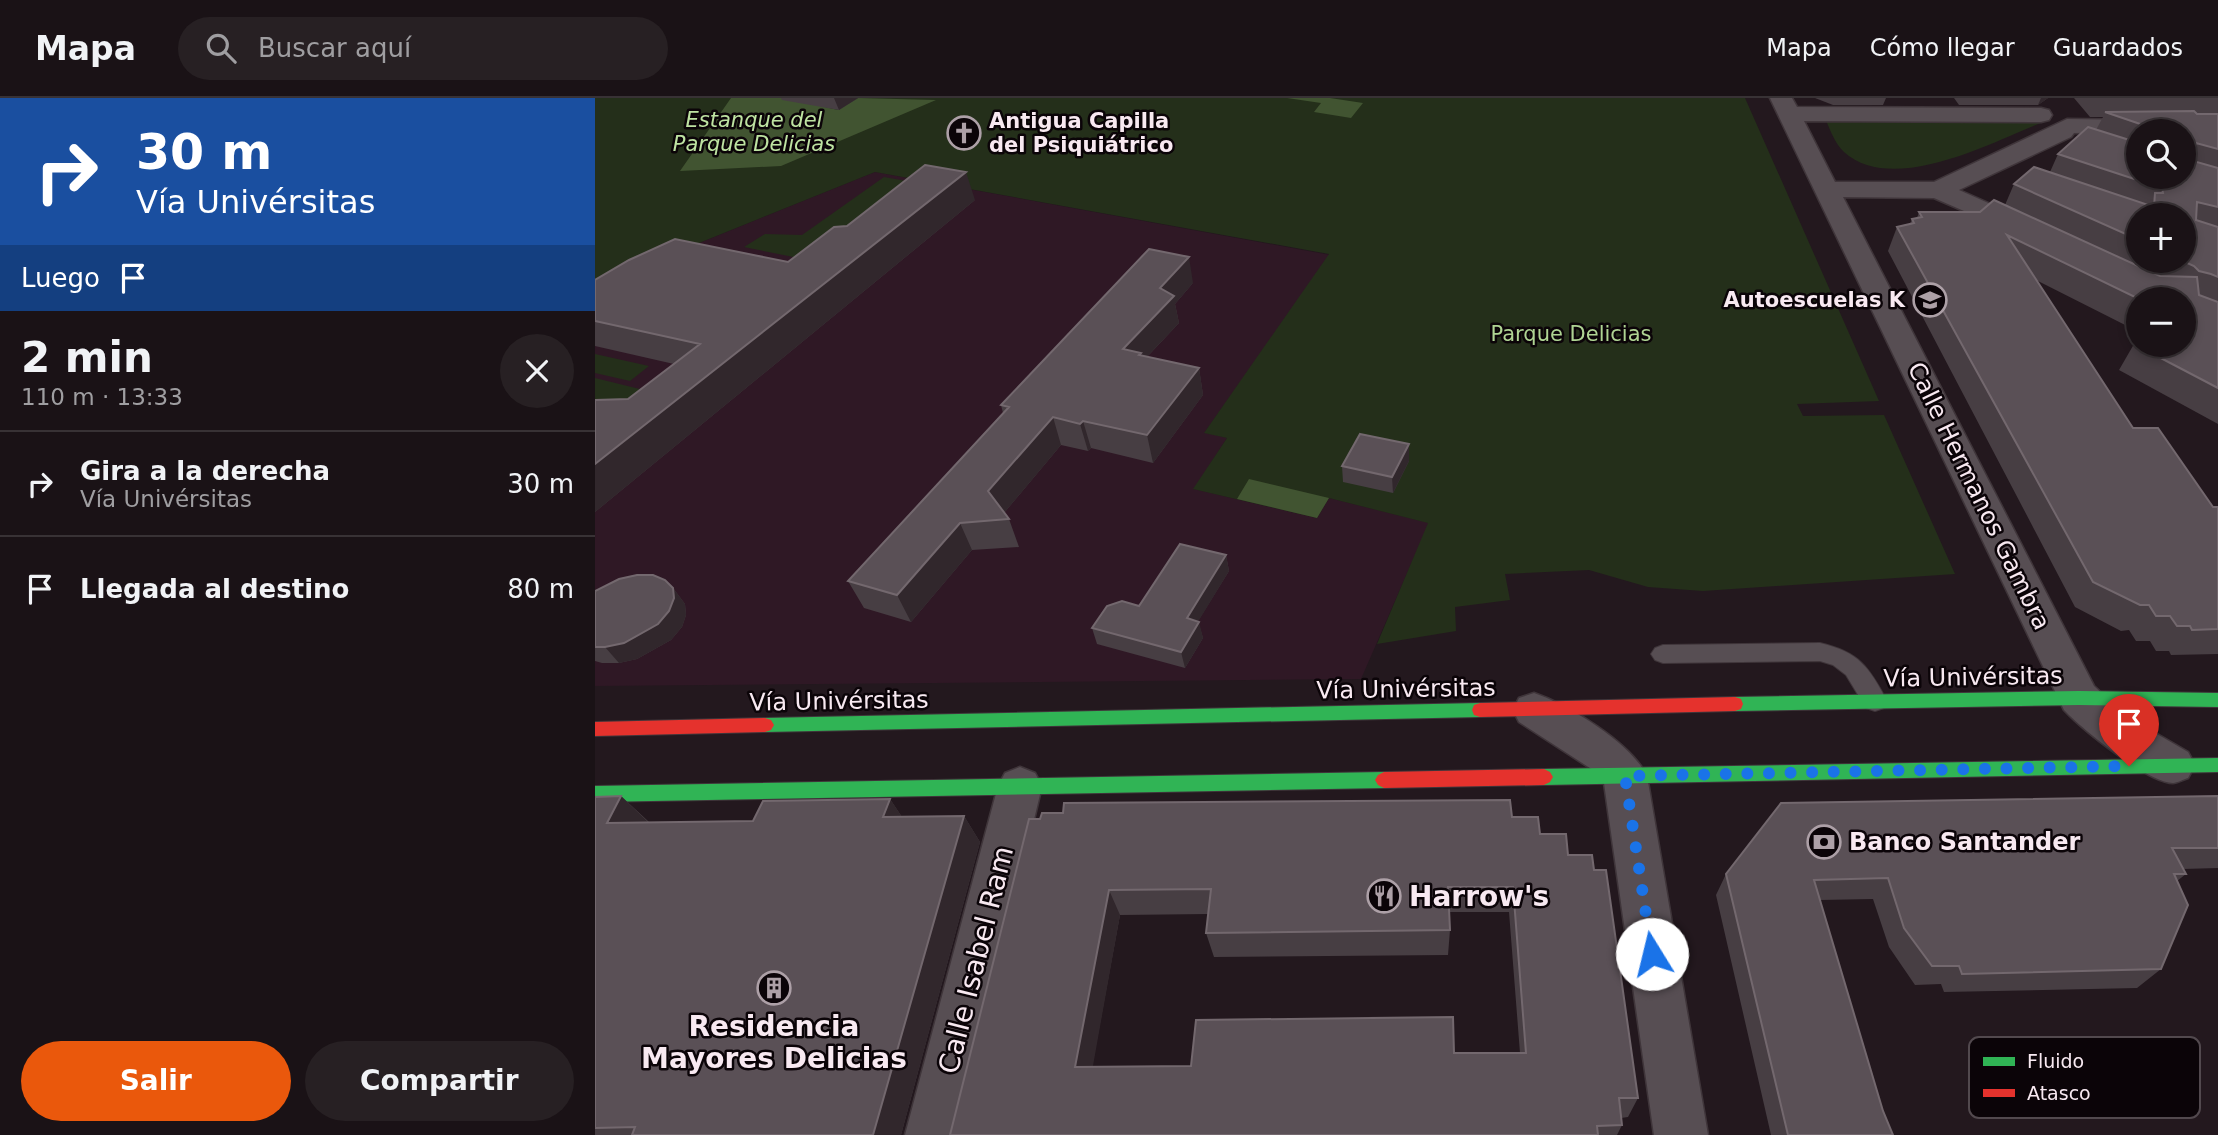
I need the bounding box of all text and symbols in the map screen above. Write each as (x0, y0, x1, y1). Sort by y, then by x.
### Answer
search box (178, 17, 668, 80)
text: Mapa (35, 29, 136, 68)
icon: search (202, 29, 240, 67)
text: Buscar aquí (258, 33, 411, 63)
text: Mapa (1766, 34, 1832, 62)
text: Cómo llegar (1870, 34, 2015, 62)
text: Guardados (2053, 34, 2183, 62)
water label: Estanque del Parque Delicias (673, 108, 835, 156)
place label: Antigua Capilla del Psiquiátrico (989, 109, 1173, 157)
church icon: Antigua Capilla del Psiquiátrico (945, 114, 983, 152)
map controls (2126, 119, 2196, 357)
button: search (2126, 119, 2196, 189)
text: 30 m (136, 124, 272, 181)
icon: right (21, 126, 112, 217)
text: Vía Univérsitas (136, 183, 375, 221)
button: + (2126, 203, 2196, 273)
icon: arrive (114, 259, 152, 297)
text: Luego (21, 263, 100, 293)
school or university icon: Autoescuelas K (1911, 281, 1949, 319)
button: − (2126, 287, 2196, 357)
place label: Autoescuelas K (1723, 288, 1906, 312)
park label: Parque Delicias (1490, 322, 1652, 346)
text: 2 min (21, 333, 153, 382)
button: close (500, 334, 574, 408)
street label: Calle Hermanos Gambra (1902, 358, 2056, 634)
text: 110 m · 13:33 (21, 384, 183, 410)
text: Gira a la derecha (80, 456, 330, 486)
icon: right (21, 465, 59, 503)
text: 30 m (507, 469, 574, 499)
text: Vía Univérsitas (80, 486, 252, 512)
icon: arrive (21, 570, 59, 608)
text: Llegada al destino (80, 574, 349, 604)
text: 80 m (507, 574, 574, 604)
street label: Vía Univérsitas (1883, 661, 2063, 693)
street label: Vía Univérsitas (1316, 673, 1496, 705)
street label: Vía Univérsitas (749, 685, 929, 717)
pin (2099, 694, 2159, 766)
icon: arrive (2110, 705, 2148, 743)
bank icon: Banco Santander (1805, 823, 1843, 861)
place label: Banco Santander (1849, 828, 2080, 856)
street label: Calle Isabel Ram (932, 843, 1020, 1077)
restaurant icon: Harrow's (1365, 877, 1403, 915)
place label: Harrow's (1409, 880, 1549, 913)
position arrow (1615, 917, 1689, 991)
building icon: Residencia Mayores Delicias (755, 969, 793, 1007)
place label: Residencia Mayores Delicias (641, 1010, 907, 1075)
legend (1969, 1037, 2200, 1118)
button: Salir (21, 1041, 291, 1121)
button: Compartir (305, 1041, 574, 1121)
text: Fluido (2027, 1050, 2084, 1072)
text: Atasco (2027, 1082, 2091, 1104)

